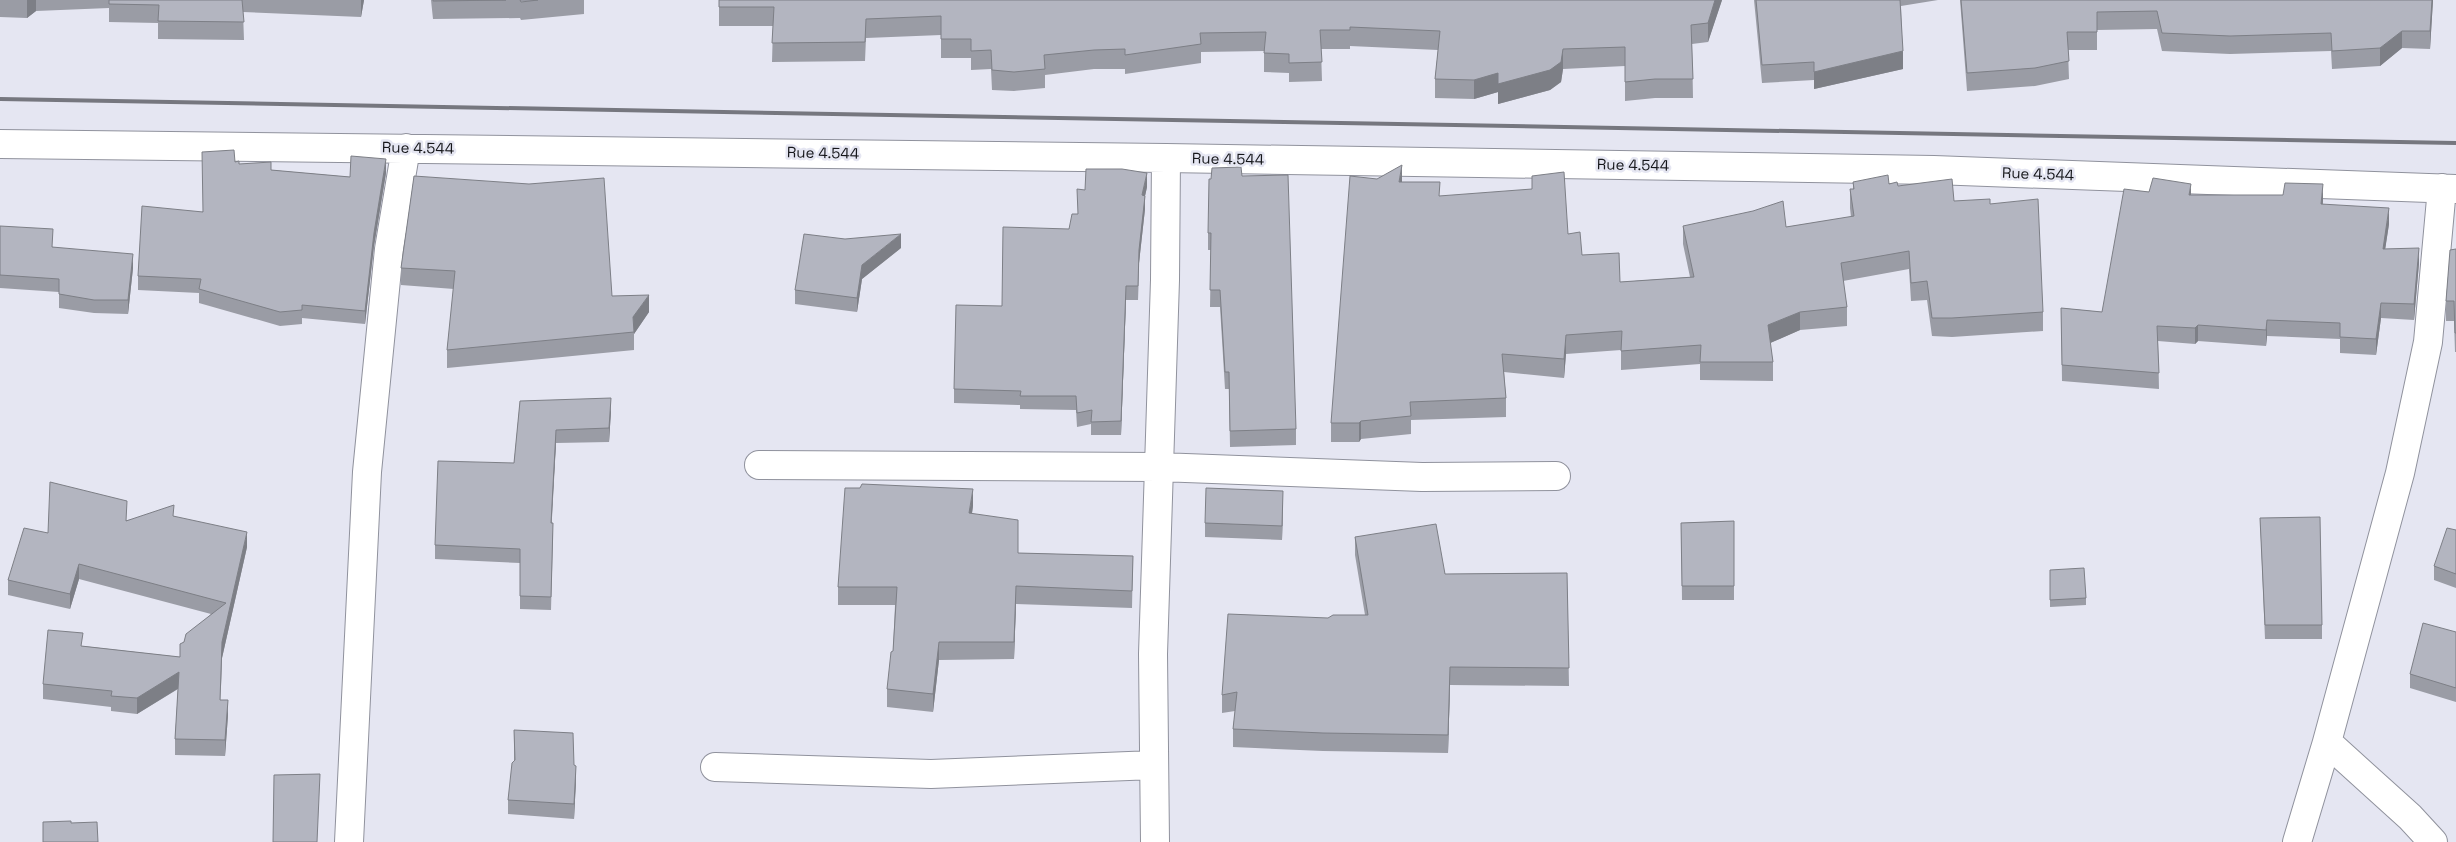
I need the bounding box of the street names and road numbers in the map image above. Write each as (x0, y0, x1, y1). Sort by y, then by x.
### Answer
street label: Rue 4.544 (382, 137, 454, 158)
street label: Rue 4.544 (787, 142, 859, 163)
street label: Rue 4.544 (1192, 148, 1264, 169)
street label: Rue 4.544 (1597, 154, 1669, 175)
street label: Rue 4.544 (2002, 163, 2074, 184)

